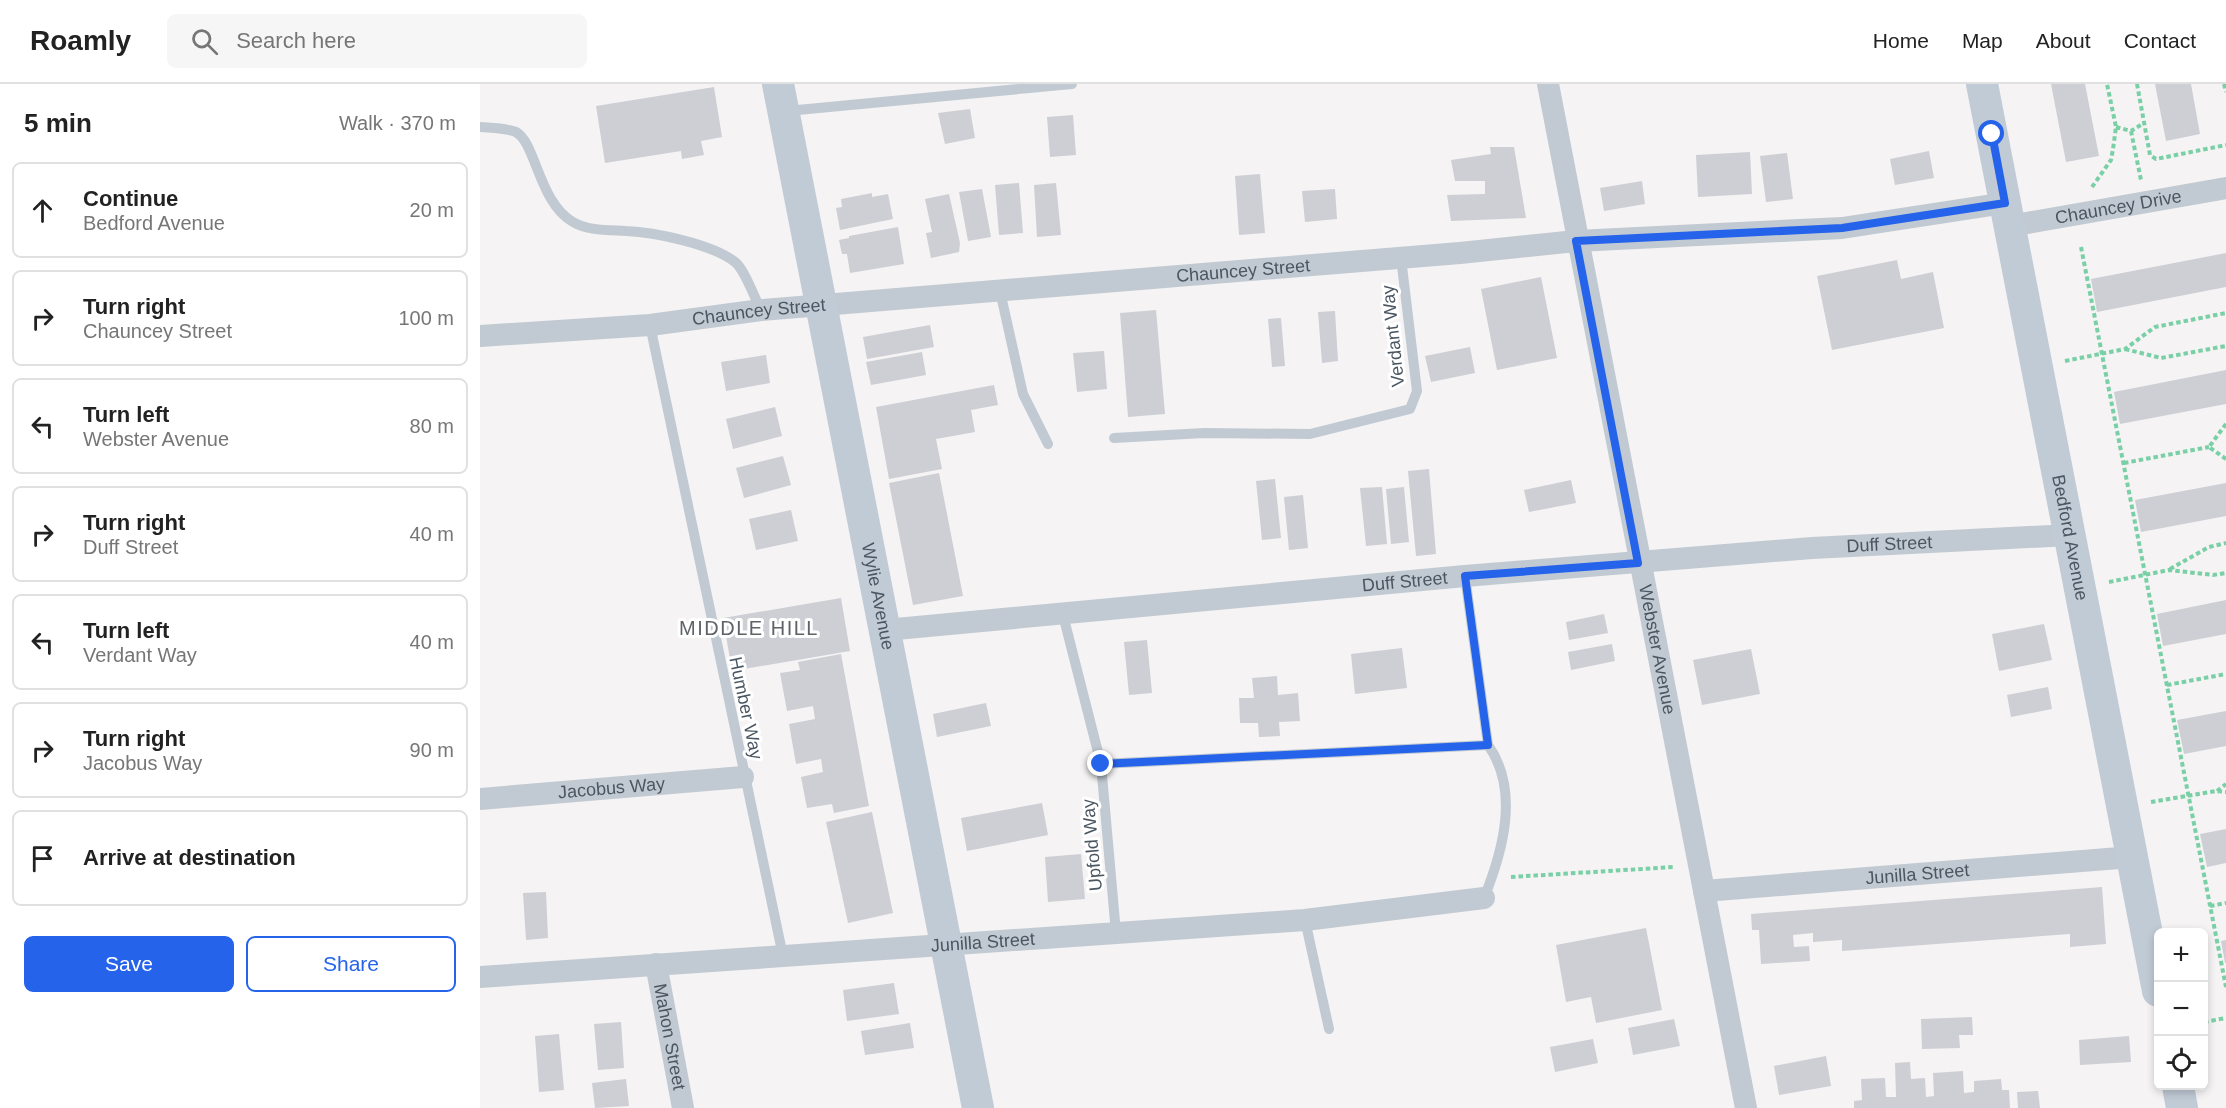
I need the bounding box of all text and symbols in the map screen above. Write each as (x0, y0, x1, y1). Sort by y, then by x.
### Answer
search box (167, 14, 587, 68)
text: Roamly (30, 25, 131, 56)
icon: search (188, 25, 221, 58)
text: Search here (236, 28, 356, 53)
text: Home (1873, 29, 1929, 52)
text: Map (1962, 29, 2003, 52)
text: About (2036, 29, 2091, 52)
text: Contact (2124, 29, 2196, 52)
text: 5 min (24, 108, 92, 138)
text: Walk · 370 m (339, 112, 456, 134)
route start (1978, 120, 2004, 146)
text: Continue (83, 186, 178, 211)
street label: Chauncey Drive (2054, 186, 2183, 228)
icon: ahead (26, 194, 59, 227)
text: 20 m (410, 199, 454, 221)
text: Bedford Avenue (83, 212, 225, 234)
street label: Chauncey Street (1175, 255, 1311, 286)
street label: Verdant Way (1378, 284, 1408, 388)
text: Turn right (83, 294, 185, 319)
street label: Chauncey Street (691, 295, 826, 329)
icon: right (26, 302, 59, 335)
text: 100 m (398, 307, 454, 329)
text: Chauncey Street (83, 320, 232, 342)
text: Turn left (83, 402, 169, 427)
icon: left (26, 410, 59, 443)
text: 80 m (410, 415, 454, 437)
text: Webster Avenue (83, 428, 229, 450)
street label: Bedford Avenue (2048, 473, 2092, 602)
text: Turn right (83, 510, 185, 535)
icon: right (26, 518, 59, 551)
text: 40 m (410, 523, 454, 545)
street label: Duff Street (1846, 532, 1933, 556)
text: Duff Street (83, 536, 178, 558)
street label: Wylie Avenue (858, 541, 898, 652)
street label: Duff Street (1361, 568, 1448, 596)
street label: Webster Avenue (1635, 583, 1680, 716)
district label: MIDDLE HILL (679, 617, 819, 639)
text: Turn left (83, 618, 169, 643)
icon: left (26, 626, 59, 659)
text: 40 m (410, 631, 454, 653)
text: Verdant Way (83, 644, 197, 666)
street label: Humber Way (725, 655, 767, 761)
text: Turn right (83, 726, 185, 751)
icon: right (26, 734, 59, 767)
text: 90 m (410, 739, 454, 761)
route end (1087, 750, 1113, 776)
text: Jacobus Way (83, 752, 202, 774)
street label: Jacobus Way (557, 774, 666, 802)
street label: Upfold Way (1078, 798, 1106, 892)
icon: arrive (26, 842, 59, 875)
text: Arrive at destination (83, 845, 296, 870)
street label: Junilla Street (1865, 860, 1970, 888)
map controls (2154, 928, 2208, 1090)
button: + (2154, 928, 2208, 982)
street label: Junilla Street (930, 929, 1035, 956)
button: Save (24, 936, 234, 992)
button: Share (246, 936, 456, 992)
street label: Mahon Street (650, 982, 689, 1092)
button: − (2154, 982, 2208, 1036)
button: locate (2154, 1036, 2208, 1090)

